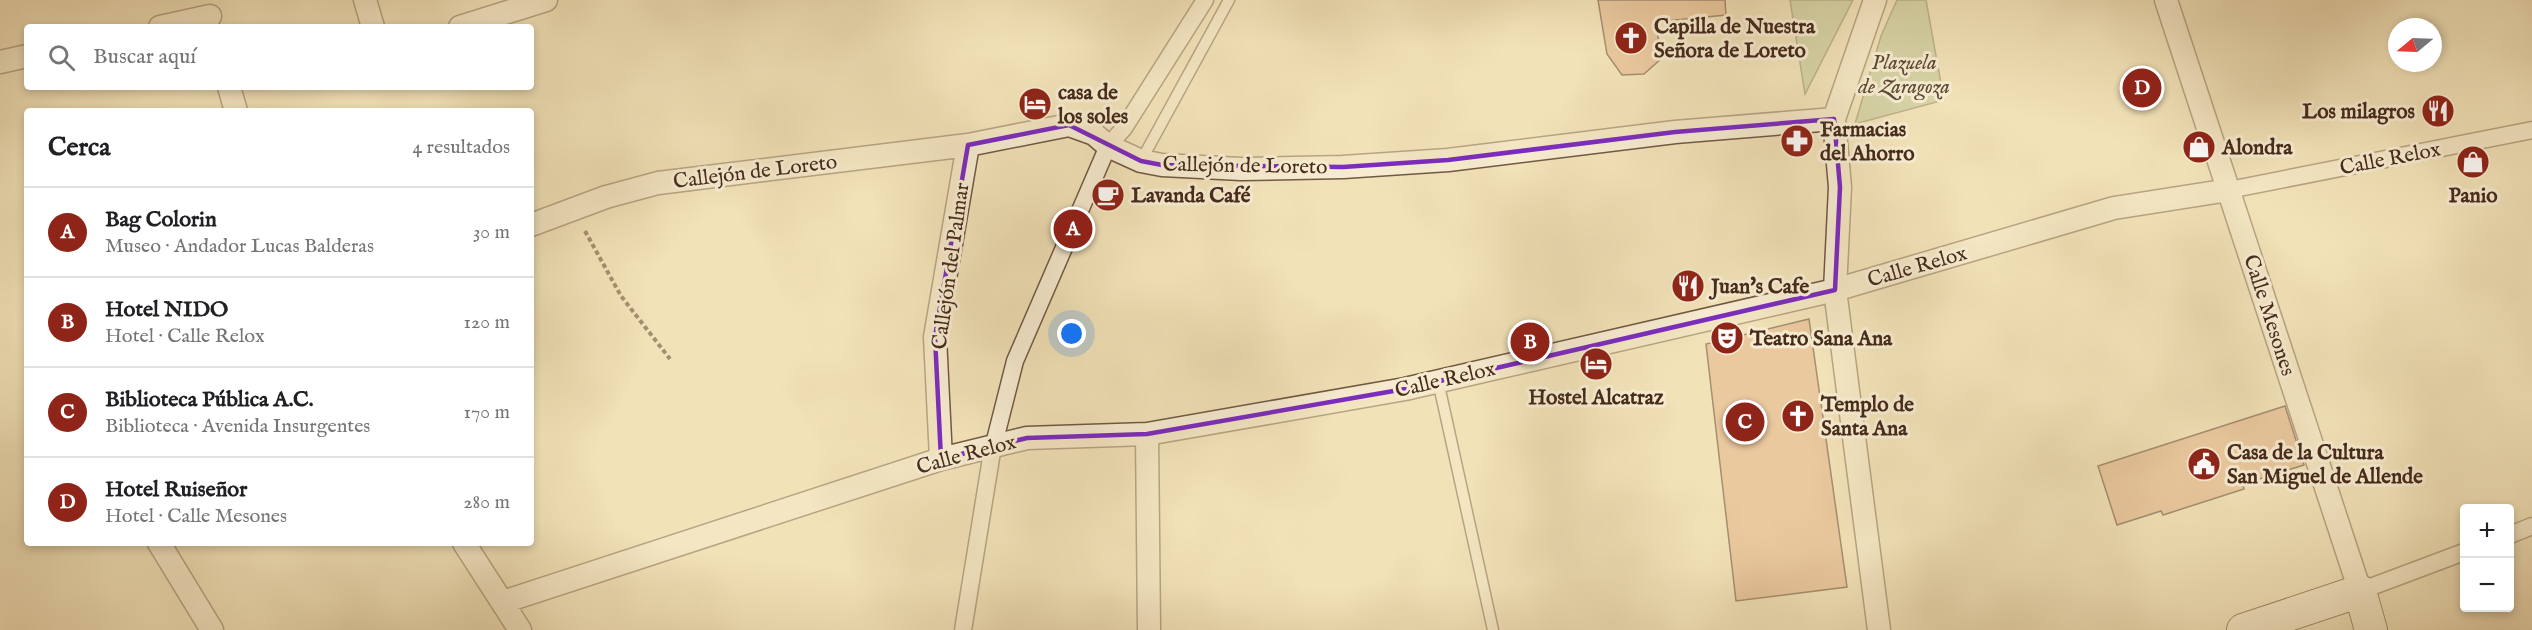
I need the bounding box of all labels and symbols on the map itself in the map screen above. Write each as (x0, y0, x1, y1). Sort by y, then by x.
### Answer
place label: Capilla de Nuestra Señora de Loreto (1654, 14, 1816, 65)
north arrow (2388, 18, 2442, 72)
church icon: Capilla de Nuestra Señora de Loreto (1613, 20, 1649, 56)
park label: Plazuela de Zaragoza (1857, 50, 1950, 101)
pin: D (2122, 66, 2162, 110)
place label: casa de los soles (1057, 80, 1128, 131)
hotel icon: casa de los soles (1017, 86, 1053, 122)
restaurant icon: Los milagros (2420, 93, 2456, 129)
place label: Los milagros (2302, 99, 2415, 126)
place label: Farmacias del Ahorro (1820, 117, 1915, 168)
pharmacy icon: Farmacias del Ahorro (1779, 123, 1815, 159)
shop icon: Alondra (2181, 129, 2217, 165)
place label: Alondra (2221, 135, 2293, 162)
street label: Calle Relox (2338, 136, 2443, 182)
shop icon: Panio (2455, 144, 2491, 180)
street label: Callejón de Loreto (672, 149, 839, 196)
street label: Callejón de Loreto (1162, 152, 1328, 181)
cafe icon: Lavanda Café (1090, 177, 1126, 213)
street label: Callejón del Palmar (926, 181, 977, 351)
place label: Lavanda Café (1131, 183, 1251, 210)
place label: Panio (2448, 183, 2498, 210)
pin: A (1054, 206, 1092, 252)
street label: Calle Relox (1865, 240, 1970, 295)
street label: Calle Mesones (2236, 251, 2301, 379)
restaurant icon: Juan's Cafe (1670, 268, 1706, 304)
place label: Juan's Cafe (1708, 274, 1809, 301)
your location (1057, 319, 1086, 348)
pin: B (1510, 320, 1550, 364)
theatre icon: Teatro Sana Ana (1709, 320, 1745, 356)
place label: Teatro Sana Ana (1749, 326, 1893, 353)
hotel icon: Hostel Alcatraz (1578, 346, 1614, 382)
street label: Calle Relox (1393, 356, 1498, 405)
place label: Hostel Alcatraz (1528, 385, 1664, 412)
place label: Templo de Santa Ana (1820, 392, 1914, 443)
church icon: Templo de Santa Ana (1780, 398, 1816, 434)
pin: C (1726, 400, 1764, 444)
street label: Calle Relox (914, 429, 1019, 482)
place label: Casa de la Cultura San Miguel de Allende (2227, 440, 2423, 491)
public building icon: Casa de la Cultura San Miguel de Allende (2186, 446, 2222, 482)

